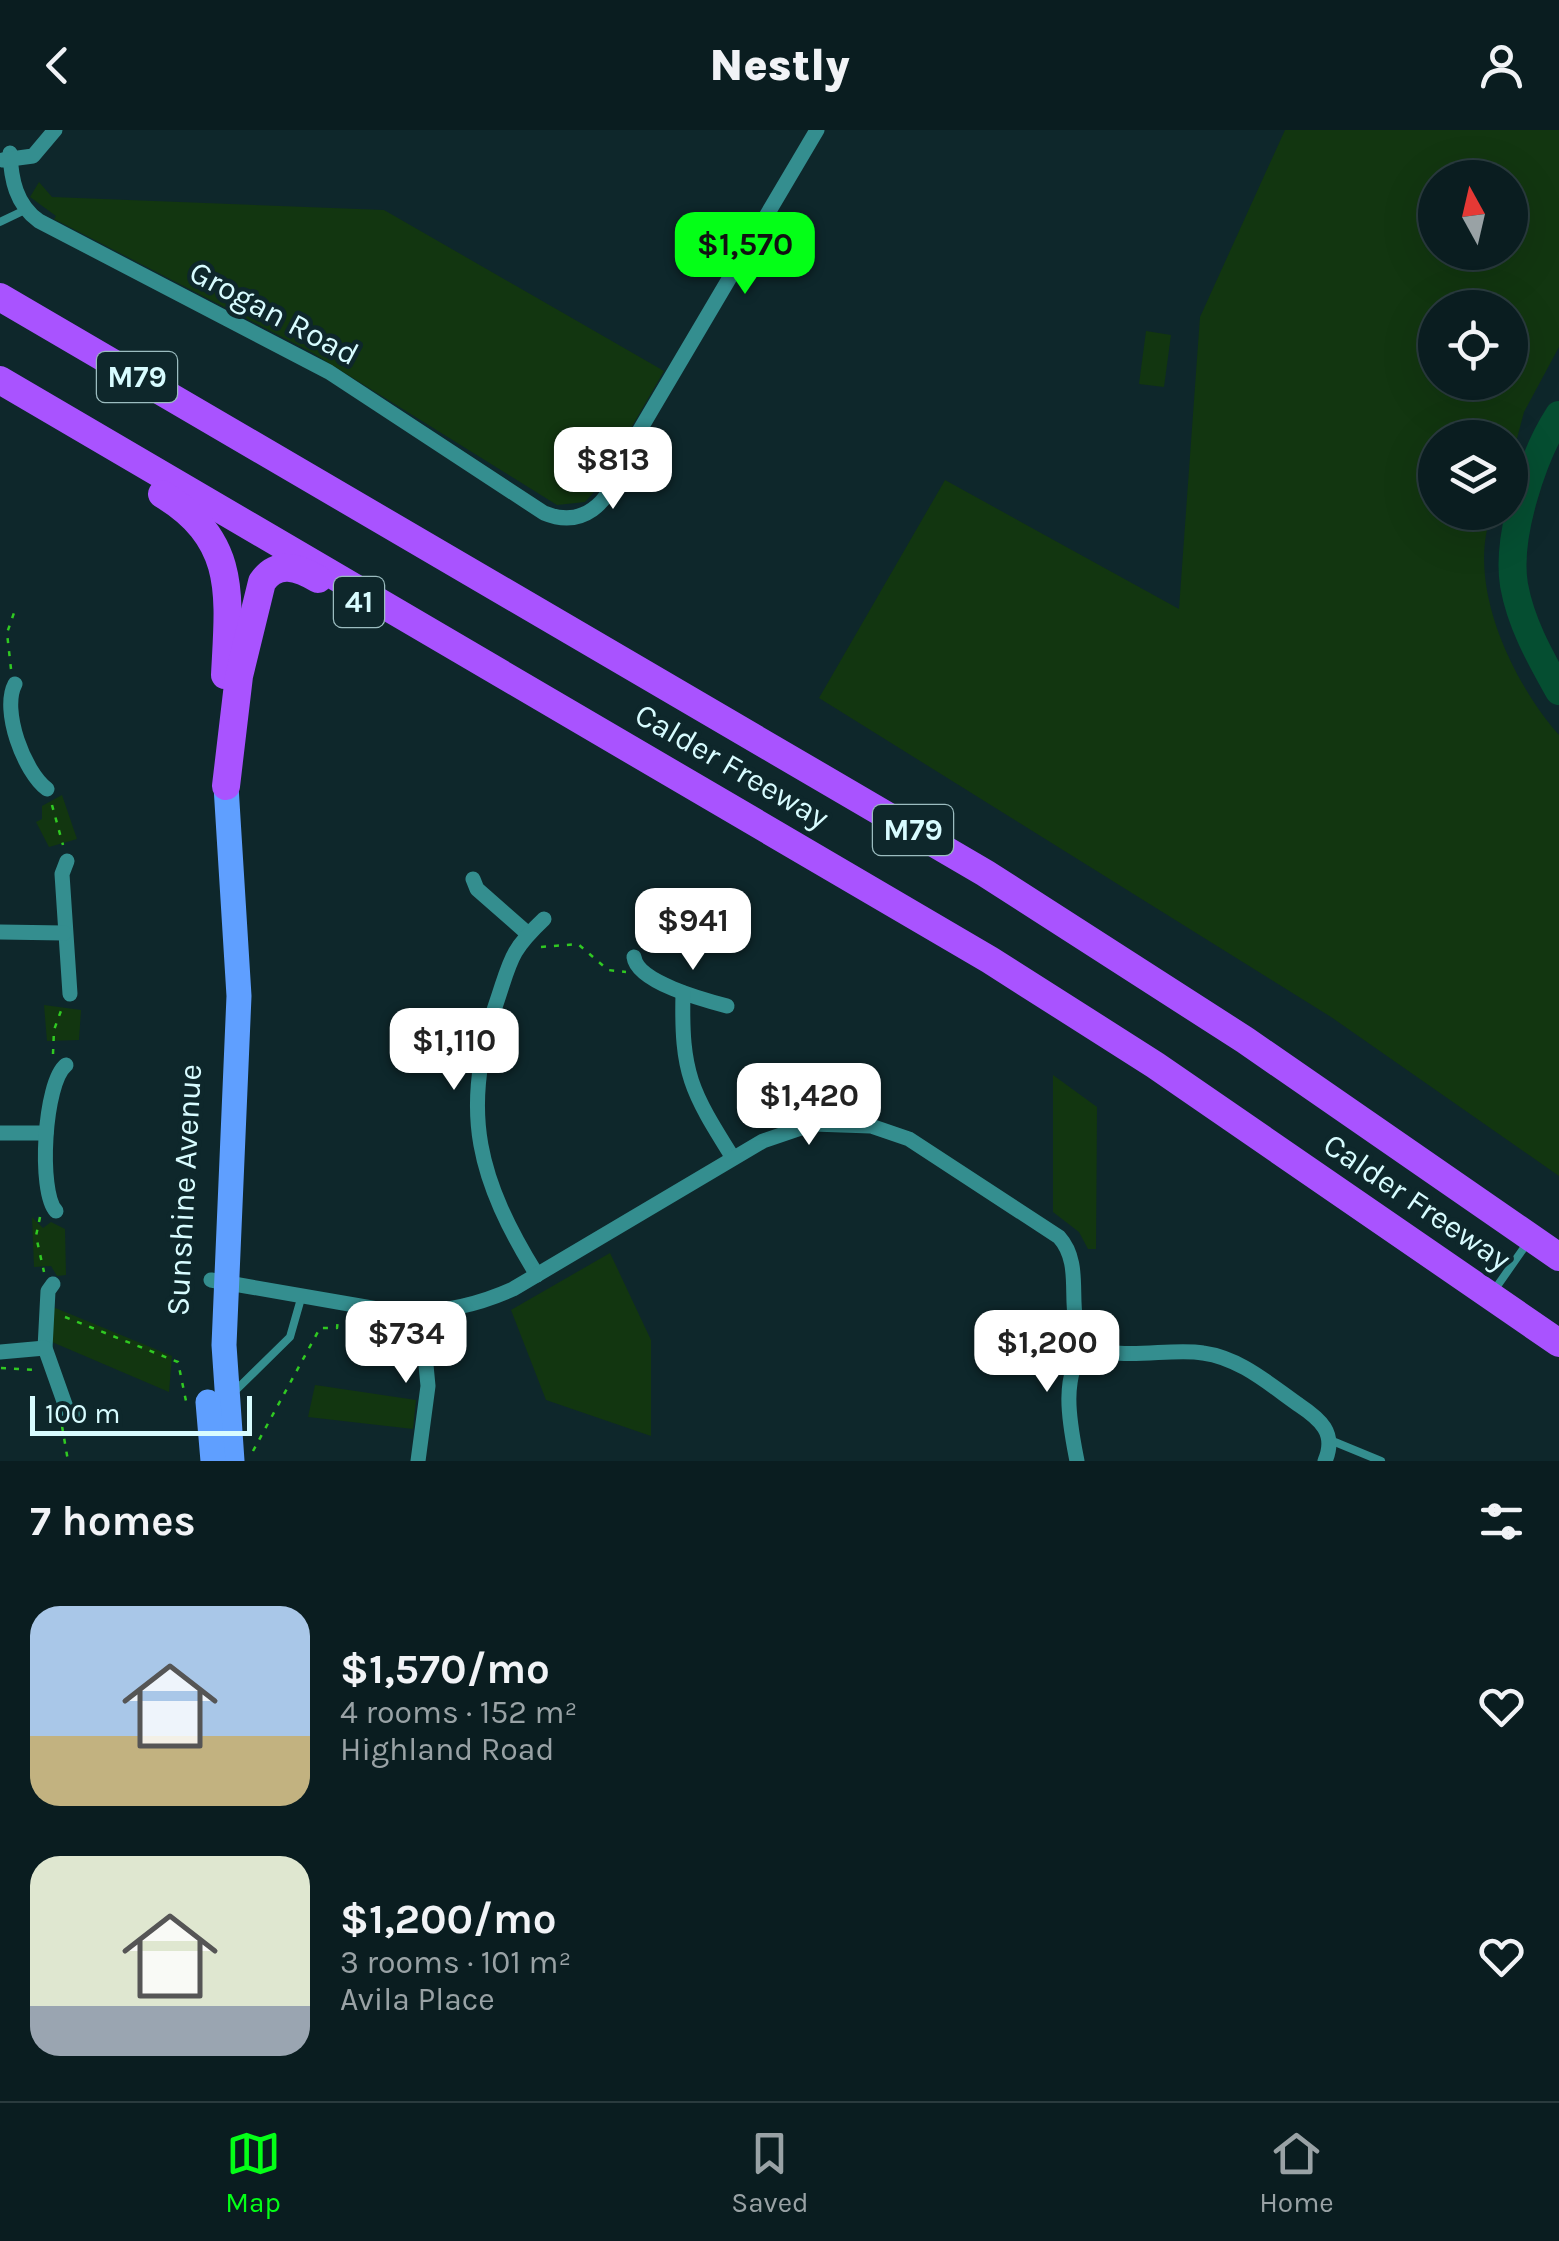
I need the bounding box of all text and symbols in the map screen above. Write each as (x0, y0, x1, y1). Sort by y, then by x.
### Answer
icon: back (30, 38, 85, 93)
icon: person (1474, 38, 1529, 93)
text: Nestly (709, 39, 850, 91)
north arrow (1418, 160, 1528, 270)
map controls (1418, 160, 1528, 530)
pin: $1,570 (664, 212, 826, 297)
text: $1,570 (697, 226, 793, 263)
street label: Grogan Road (183, 253, 365, 373)
button: locate (1418, 290, 1528, 400)
road number: M79 (97, 352, 177, 402)
button: layers (1418, 420, 1528, 530)
pin: $813 (554, 427, 672, 512)
text: $813 (576, 441, 650, 478)
road number: 41 (334, 577, 384, 627)
street label: Calder Freeway (629, 696, 836, 836)
road number: M79 (873, 805, 953, 855)
pin: $941 (634, 888, 752, 973)
text: $941 (657, 902, 729, 939)
pin: $1,110 (373, 1008, 535, 1093)
text: $1,110 (412, 1022, 496, 1059)
street label: Sunshine Avenue (159, 1063, 209, 1317)
pin: $1,420 (728, 1063, 890, 1148)
text: $1,420 (759, 1077, 859, 1114)
street label: Calder Freeway (1316, 1126, 1518, 1278)
pin: $734 (347, 1301, 465, 1386)
pin: $1,200 (966, 1310, 1128, 1395)
text: $734 (368, 1315, 444, 1352)
text: $1,200 (996, 1324, 1098, 1361)
scale bar (30, 1391, 252, 1436)
text: 100 m (45, 1397, 120, 1430)
icon: filters (1474, 1494, 1529, 1549)
text: 7 homes (30, 1496, 196, 1546)
text: $1,570/mo (340, 1644, 550, 1694)
icon: home (110, 1646, 230, 1766)
icon: heart (1474, 1679, 1529, 1734)
text: 4 rooms · 152 m² (340, 1694, 577, 1731)
text: Highland Road (340, 1731, 554, 1768)
text: $1,200/mo (340, 1894, 557, 1944)
icon: home (110, 1896, 230, 2016)
icon: heart (1474, 1929, 1529, 1984)
text: 3 rooms · 101 m² (340, 1944, 571, 1981)
text: Avila Place (340, 1981, 495, 2018)
tab: Map (225, 2126, 281, 2219)
tab: Saved (731, 2126, 809, 2219)
tab: Home (1259, 2126, 1334, 2219)

